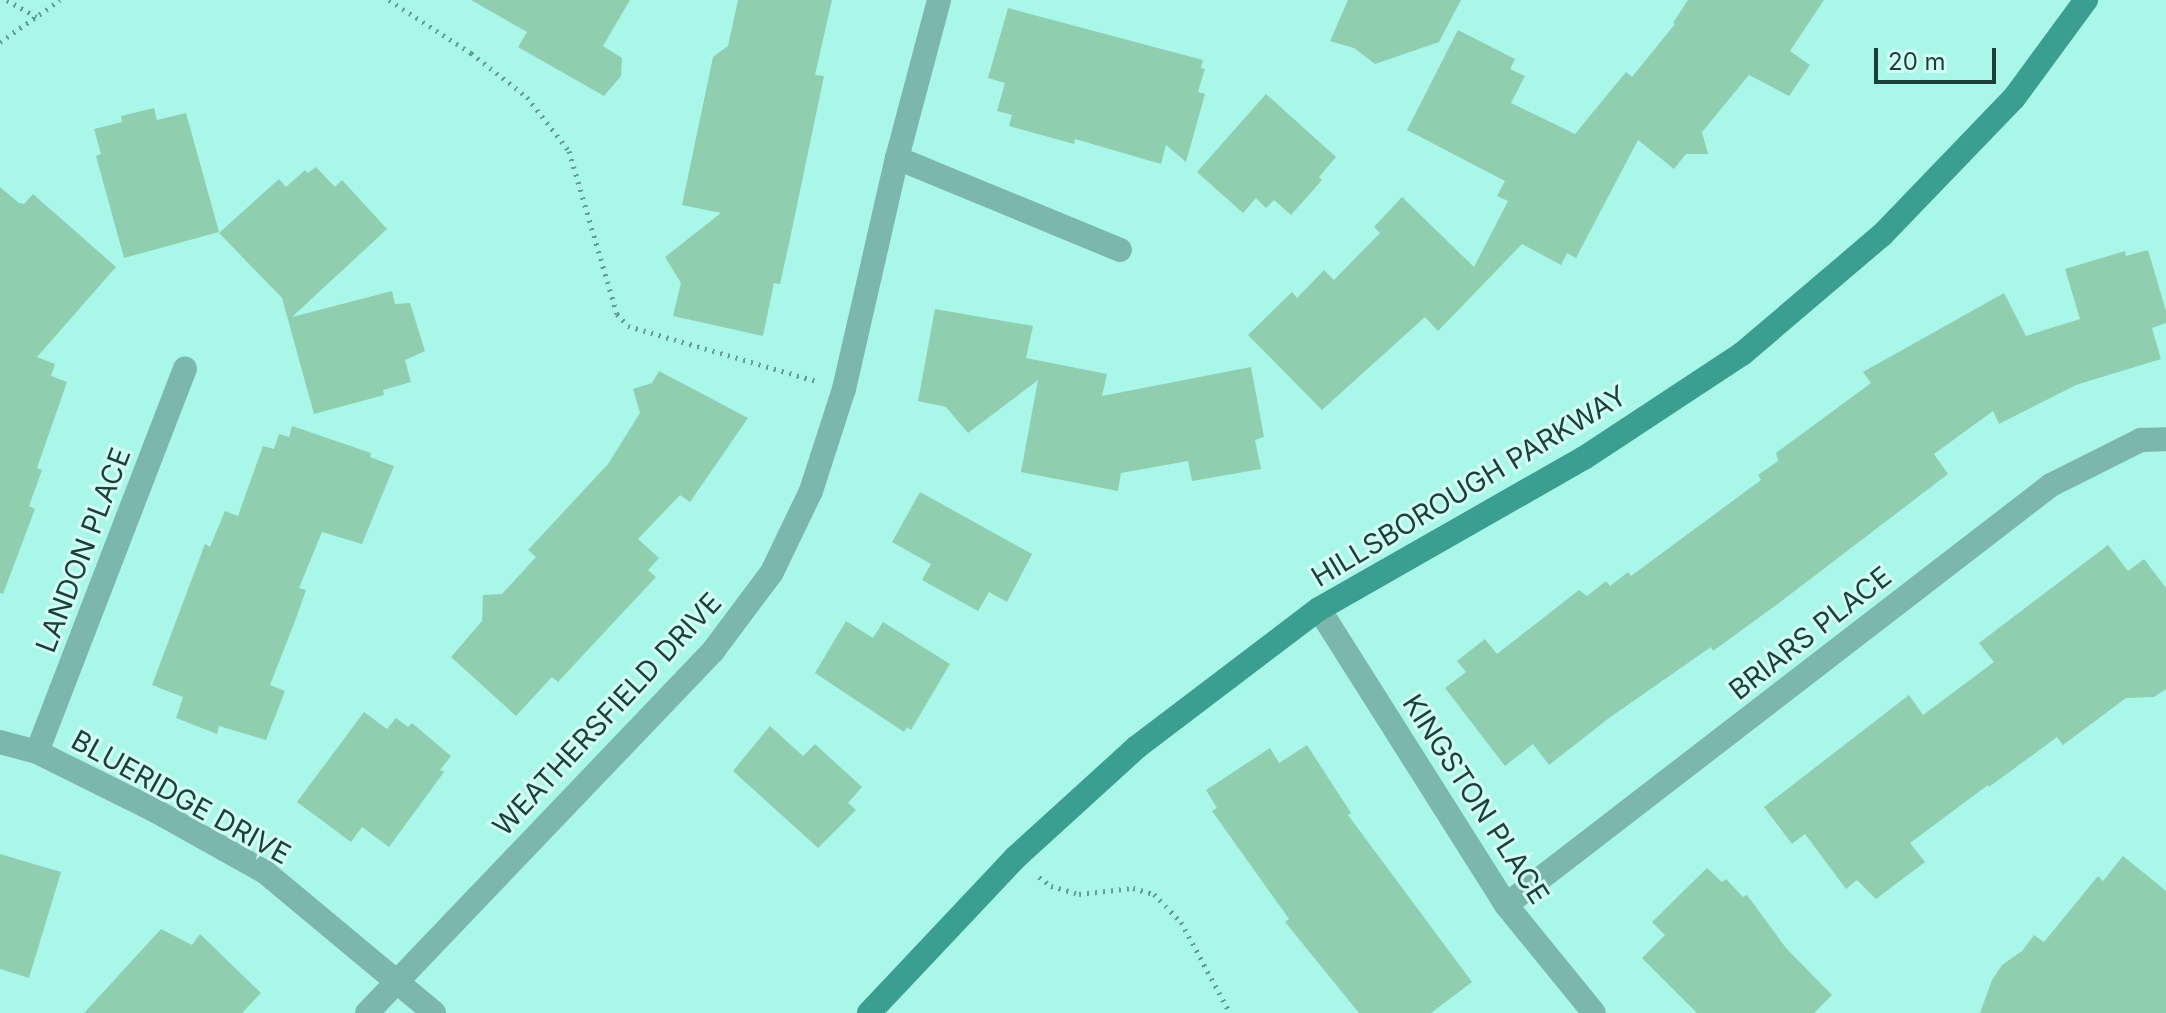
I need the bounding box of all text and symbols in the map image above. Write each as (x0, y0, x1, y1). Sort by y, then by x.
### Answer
scale bar (1878, 32, 2000, 82)
text: 20 m (1888, 47, 1946, 76)
street label: HILLSBOROUGH PARKWAY (1305, 378, 1633, 594)
street label: LANDON PLACE (29, 443, 137, 657)
street label: BRIARS PLACE (1722, 559, 1898, 707)
street label: WEATHERSFIELD DRIVE (486, 586, 728, 842)
street label: KINGSTON PLACE (1396, 688, 1556, 910)
street label: BLUERIDGE DRIVE (66, 723, 296, 871)

